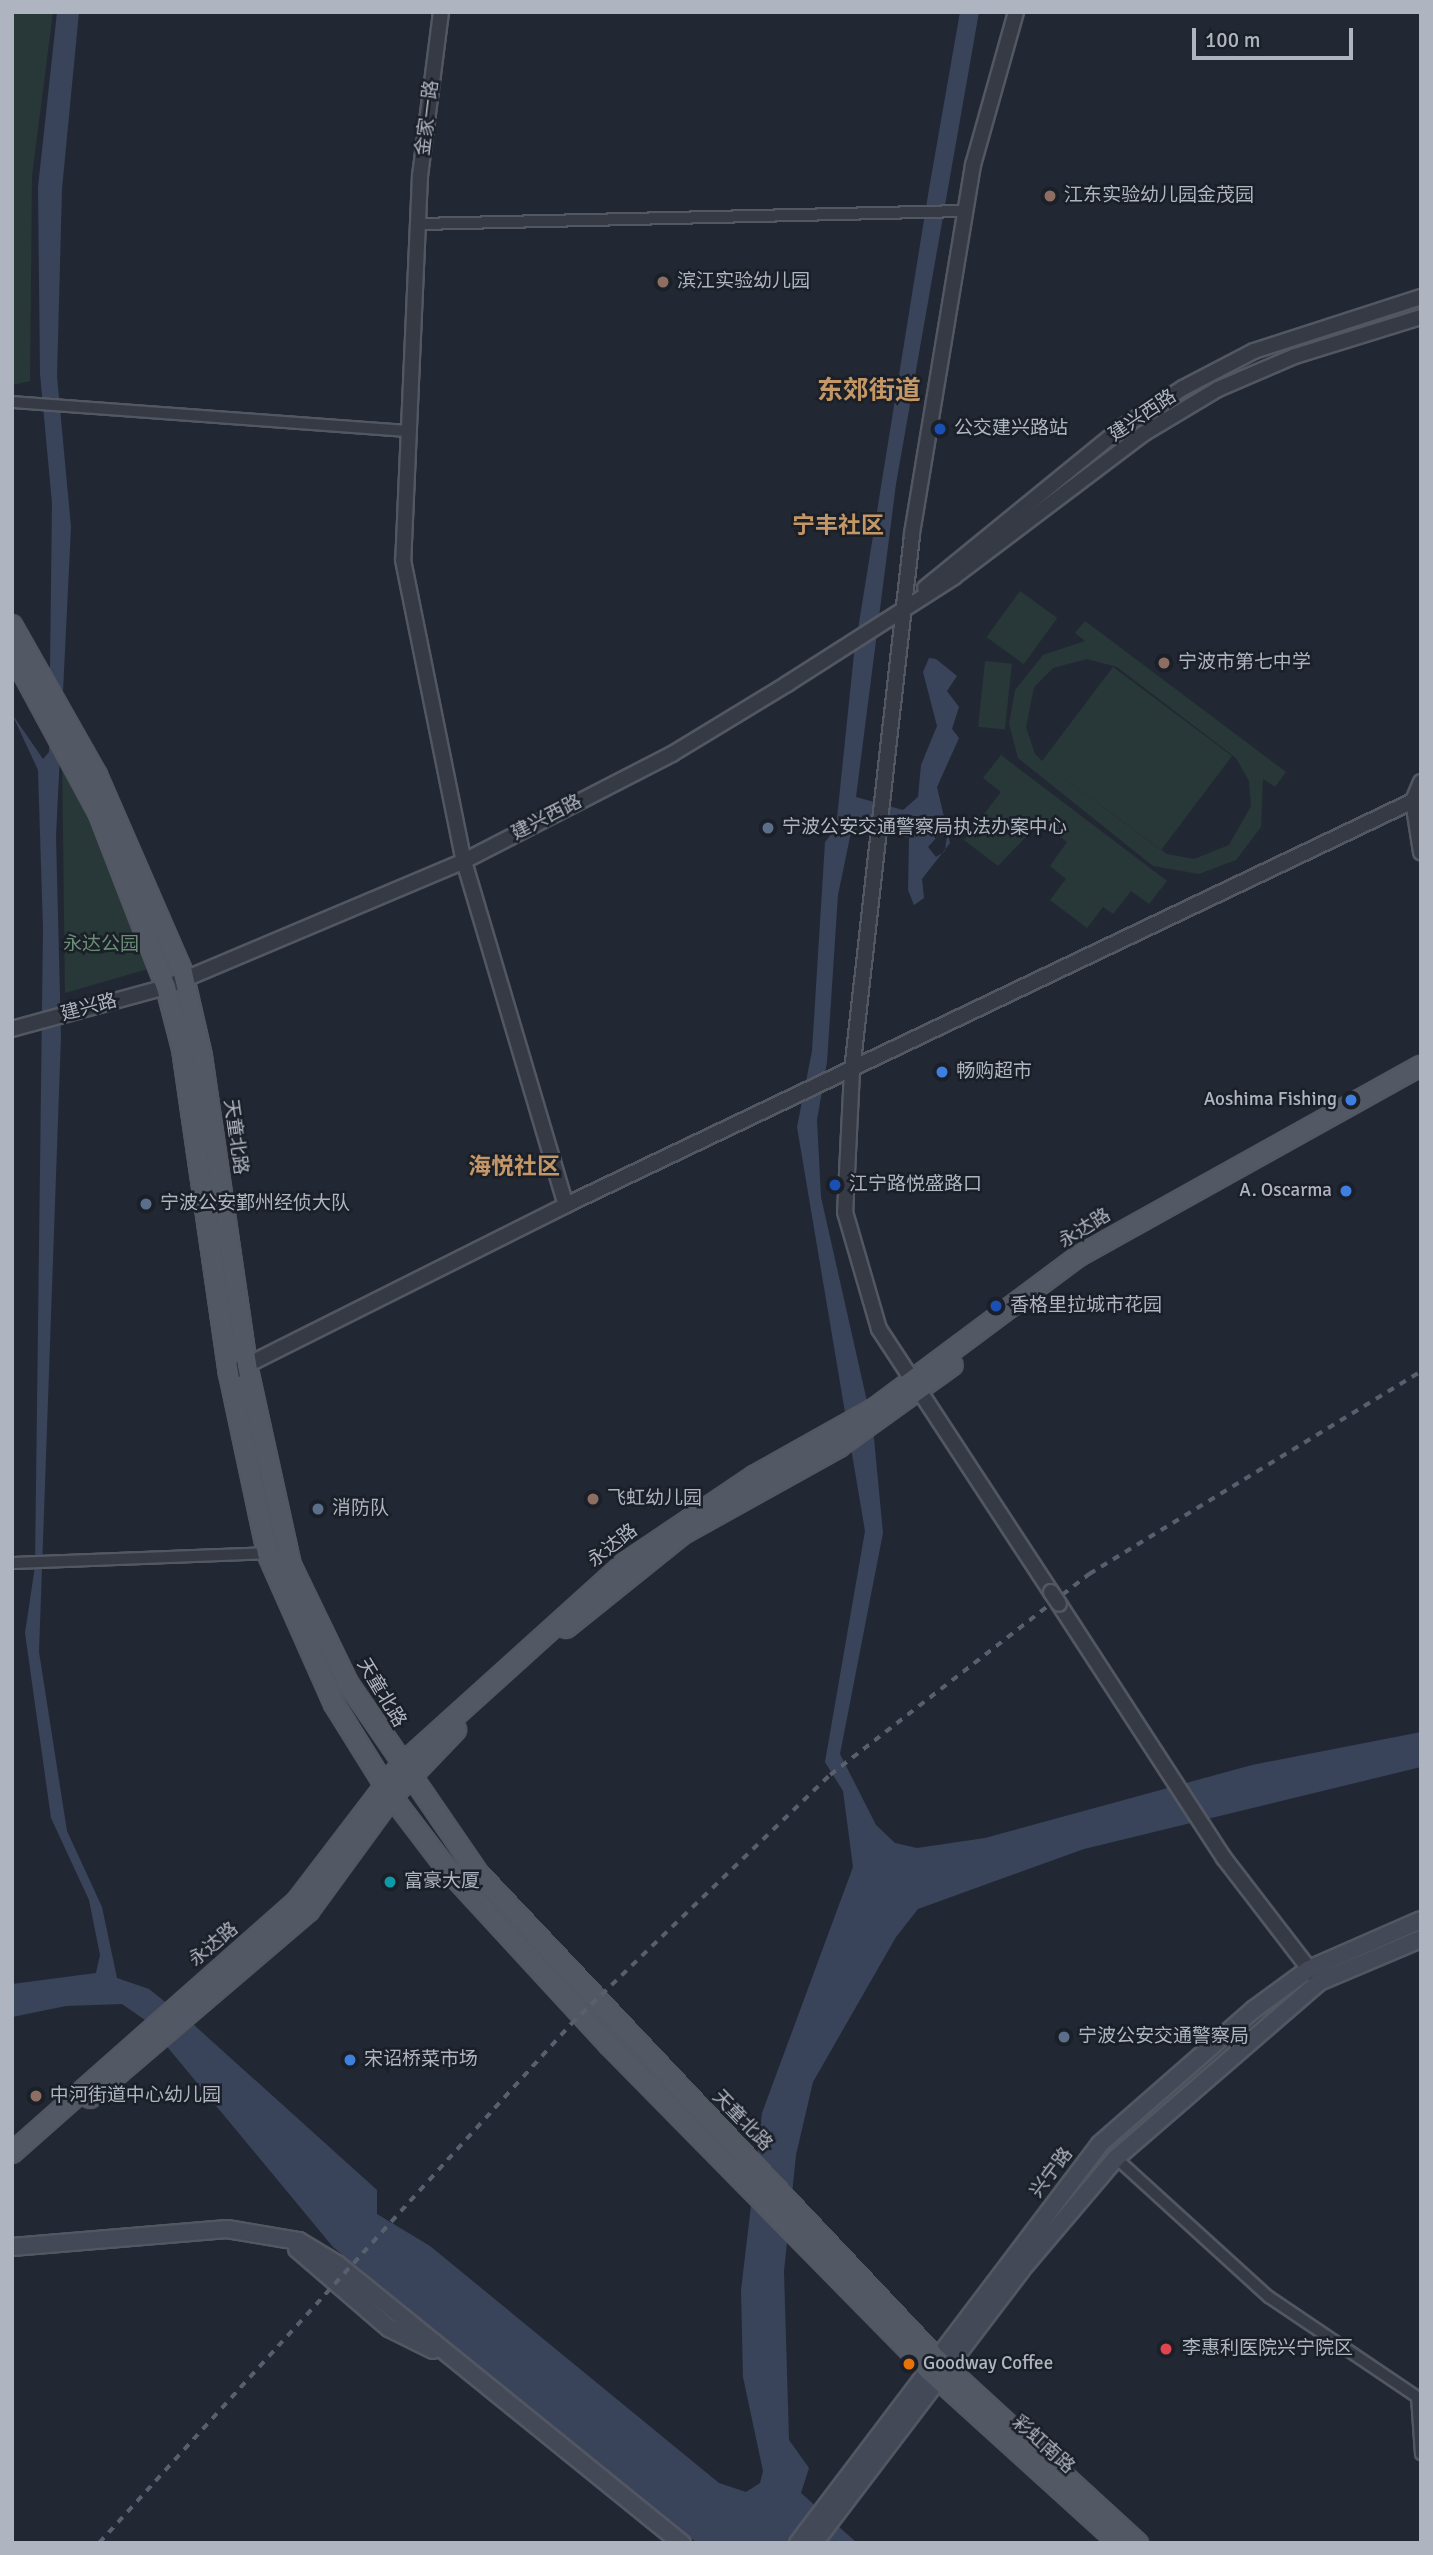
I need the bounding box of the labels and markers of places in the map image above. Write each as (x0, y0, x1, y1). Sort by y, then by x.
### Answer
place label: 江东实验幼儿园金茂园 (1064, 185, 1254, 207)
marker: 江东实验幼儿园金茂园 (1042, 188, 1058, 204)
place label: 滨江实验幼儿园 (677, 271, 810, 293)
marker: 滨江实验幼儿园 (655, 274, 671, 290)
place label: 公交建兴路站 (954, 418, 1068, 440)
marker: 公交建兴路站 (932, 421, 948, 437)
place label: 宁波市第七中学 (1178, 652, 1311, 674)
marker: 宁波市第七中学 (1156, 655, 1172, 671)
place label: 宁波公安交通警察局执法办案中心 (782, 817, 1067, 839)
marker: 宁波公安交通警察局执法办案中心 (760, 820, 776, 836)
place label: 畅购超市 (956, 1061, 1032, 1083)
marker: 畅购超市 (934, 1064, 950, 1080)
place label: Aoshima Fishing (1204, 1089, 1337, 1111)
marker: Aoshima Fishing (1343, 1092, 1359, 1108)
place label: 江宁路悦盛路口 (849, 1174, 982, 1196)
marker: 江宁路悦盛路口 (827, 1177, 843, 1193)
place label: A. Oscarma (1239, 1180, 1332, 1202)
marker: A. Oscarma (1338, 1183, 1354, 1199)
place label: 宁波公安鄞州经侦大队 (160, 1193, 350, 1215)
marker: 宁波公安鄞州经侦大队 (138, 1196, 154, 1212)
place label: 香格里拉城市花园 (1010, 1295, 1162, 1317)
marker: 香格里拉城市花园 (988, 1298, 1004, 1314)
place label: 飞虹幼儿园 (607, 1488, 702, 1510)
marker: 飞虹幼儿园 (585, 1491, 601, 1507)
place label: 消防队 (332, 1498, 389, 1520)
marker: 消防队 (310, 1501, 326, 1517)
place label: 富豪大厦 (404, 1871, 480, 1893)
marker: 富豪大厦 (382, 1874, 398, 1890)
place label: 宁波公安交通警察局 (1078, 2026, 1249, 2048)
marker: 宁波公安交通警察局 (1056, 2029, 1072, 2045)
place label: 宋诏桥菜市场 (364, 2049, 478, 2071)
marker: 宋诏桥菜市场 (342, 2052, 358, 2068)
place label: 中河街道中心幼儿园 (50, 2085, 221, 2107)
marker: 中河街道中心幼儿园 (28, 2088, 44, 2104)
place label: 李惠利医院兴宁院区 (1182, 2338, 1353, 2360)
marker: 李惠利医院兴宁院区 (1156, 2339, 1176, 2359)
place label: Goodway Coffee (923, 2353, 1053, 2375)
marker: Goodway Coffee (901, 2356, 917, 2372)

